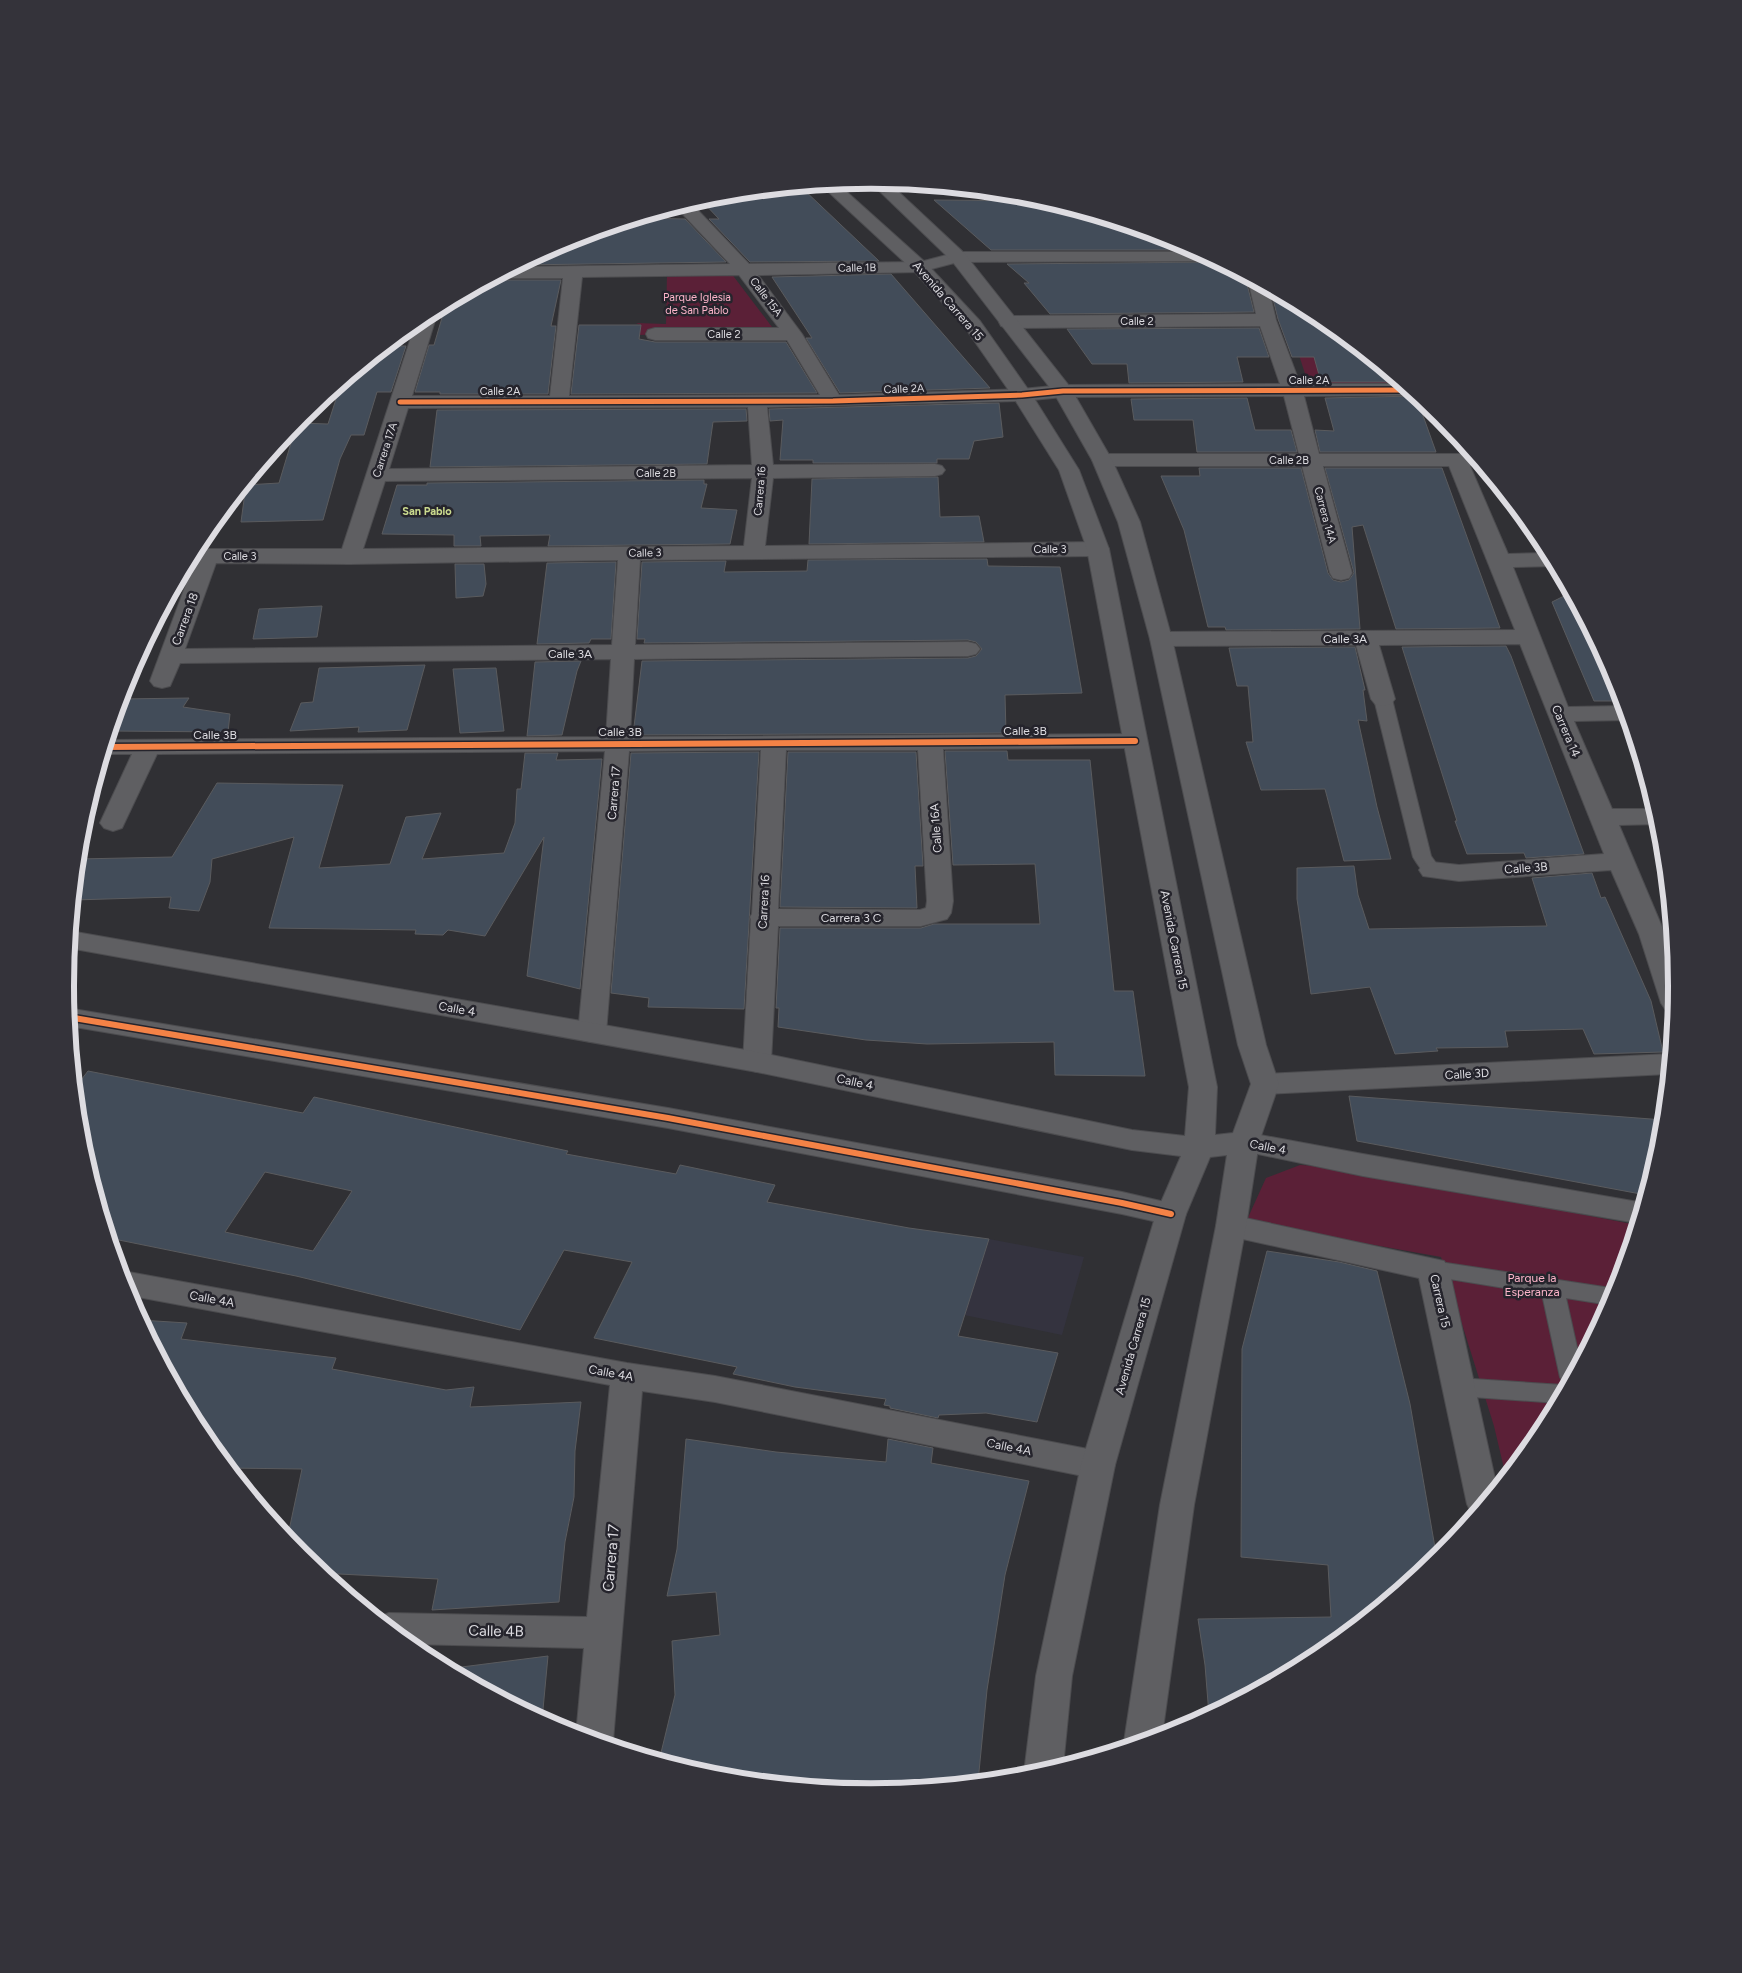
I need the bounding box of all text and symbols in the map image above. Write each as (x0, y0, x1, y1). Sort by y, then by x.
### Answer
street label: Avenida Carrera 15 (910, 258, 986, 344)
street label: Calle 1B (838, 261, 877, 275)
street label: Calle 15A (747, 275, 785, 319)
park label: Parque Iglesia de San Pablo (663, 291, 731, 317)
street label: Calle 2 (1120, 315, 1154, 328)
street label: Calle 2 (707, 328, 741, 341)
street label: Calle 2A (1289, 374, 1330, 387)
street label: Calle 2A (883, 382, 925, 396)
street label: Calle 2A (480, 385, 521, 398)
street label: Carrera 17A (370, 420, 400, 479)
street label: Calle 2B (1269, 454, 1309, 467)
street label: Carrera 16 (751, 466, 769, 516)
street label: Calle 2B (636, 467, 676, 480)
street label: Carrera 14A (1311, 485, 1339, 545)
district label: San Pablo (402, 505, 452, 518)
street label: Calle 3 (1033, 543, 1067, 556)
street label: Calle 3 (628, 546, 662, 560)
street label: Calle 3 (223, 550, 257, 563)
street label: Carrera 18 (169, 591, 201, 647)
street label: Calle 3A (1323, 632, 1367, 646)
street label: Calle 3A (548, 647, 592, 661)
street label: Carrera 14 (1549, 703, 1583, 760)
street label: Calle 3B (1003, 724, 1047, 738)
street label: Calle 3B (598, 725, 642, 739)
street label: Calle 3B (193, 728, 237, 742)
street label: Carrera 17 (605, 765, 623, 820)
street label: Calle 16A (927, 803, 945, 853)
street label: Calle 3B (1504, 860, 1548, 876)
street label: Carrera 16 (756, 874, 772, 929)
street label: Avenida Carrera 15 (1158, 889, 1190, 991)
street label: Carrera 3 C (821, 911, 882, 925)
street label: Calle 4 (438, 999, 477, 1019)
street label: Calle 3D (1444, 1066, 1490, 1082)
street label: Calle 4 (835, 1071, 875, 1093)
street label: Calle 4 (1248, 1137, 1288, 1158)
park label: Parque la Esperanza (1504, 1271, 1560, 1299)
street label: Carrera 15 (1427, 1273, 1453, 1329)
street label: Calle 4A (189, 1288, 235, 1310)
street label: Avenida Carrera 15 (1112, 1296, 1154, 1396)
street label: Calle 4A (588, 1362, 634, 1384)
street label: Calle 4A (986, 1436, 1032, 1458)
street label: Carrera 17 (599, 1524, 623, 1592)
street label: Calle 4B (468, 1622, 524, 1640)

